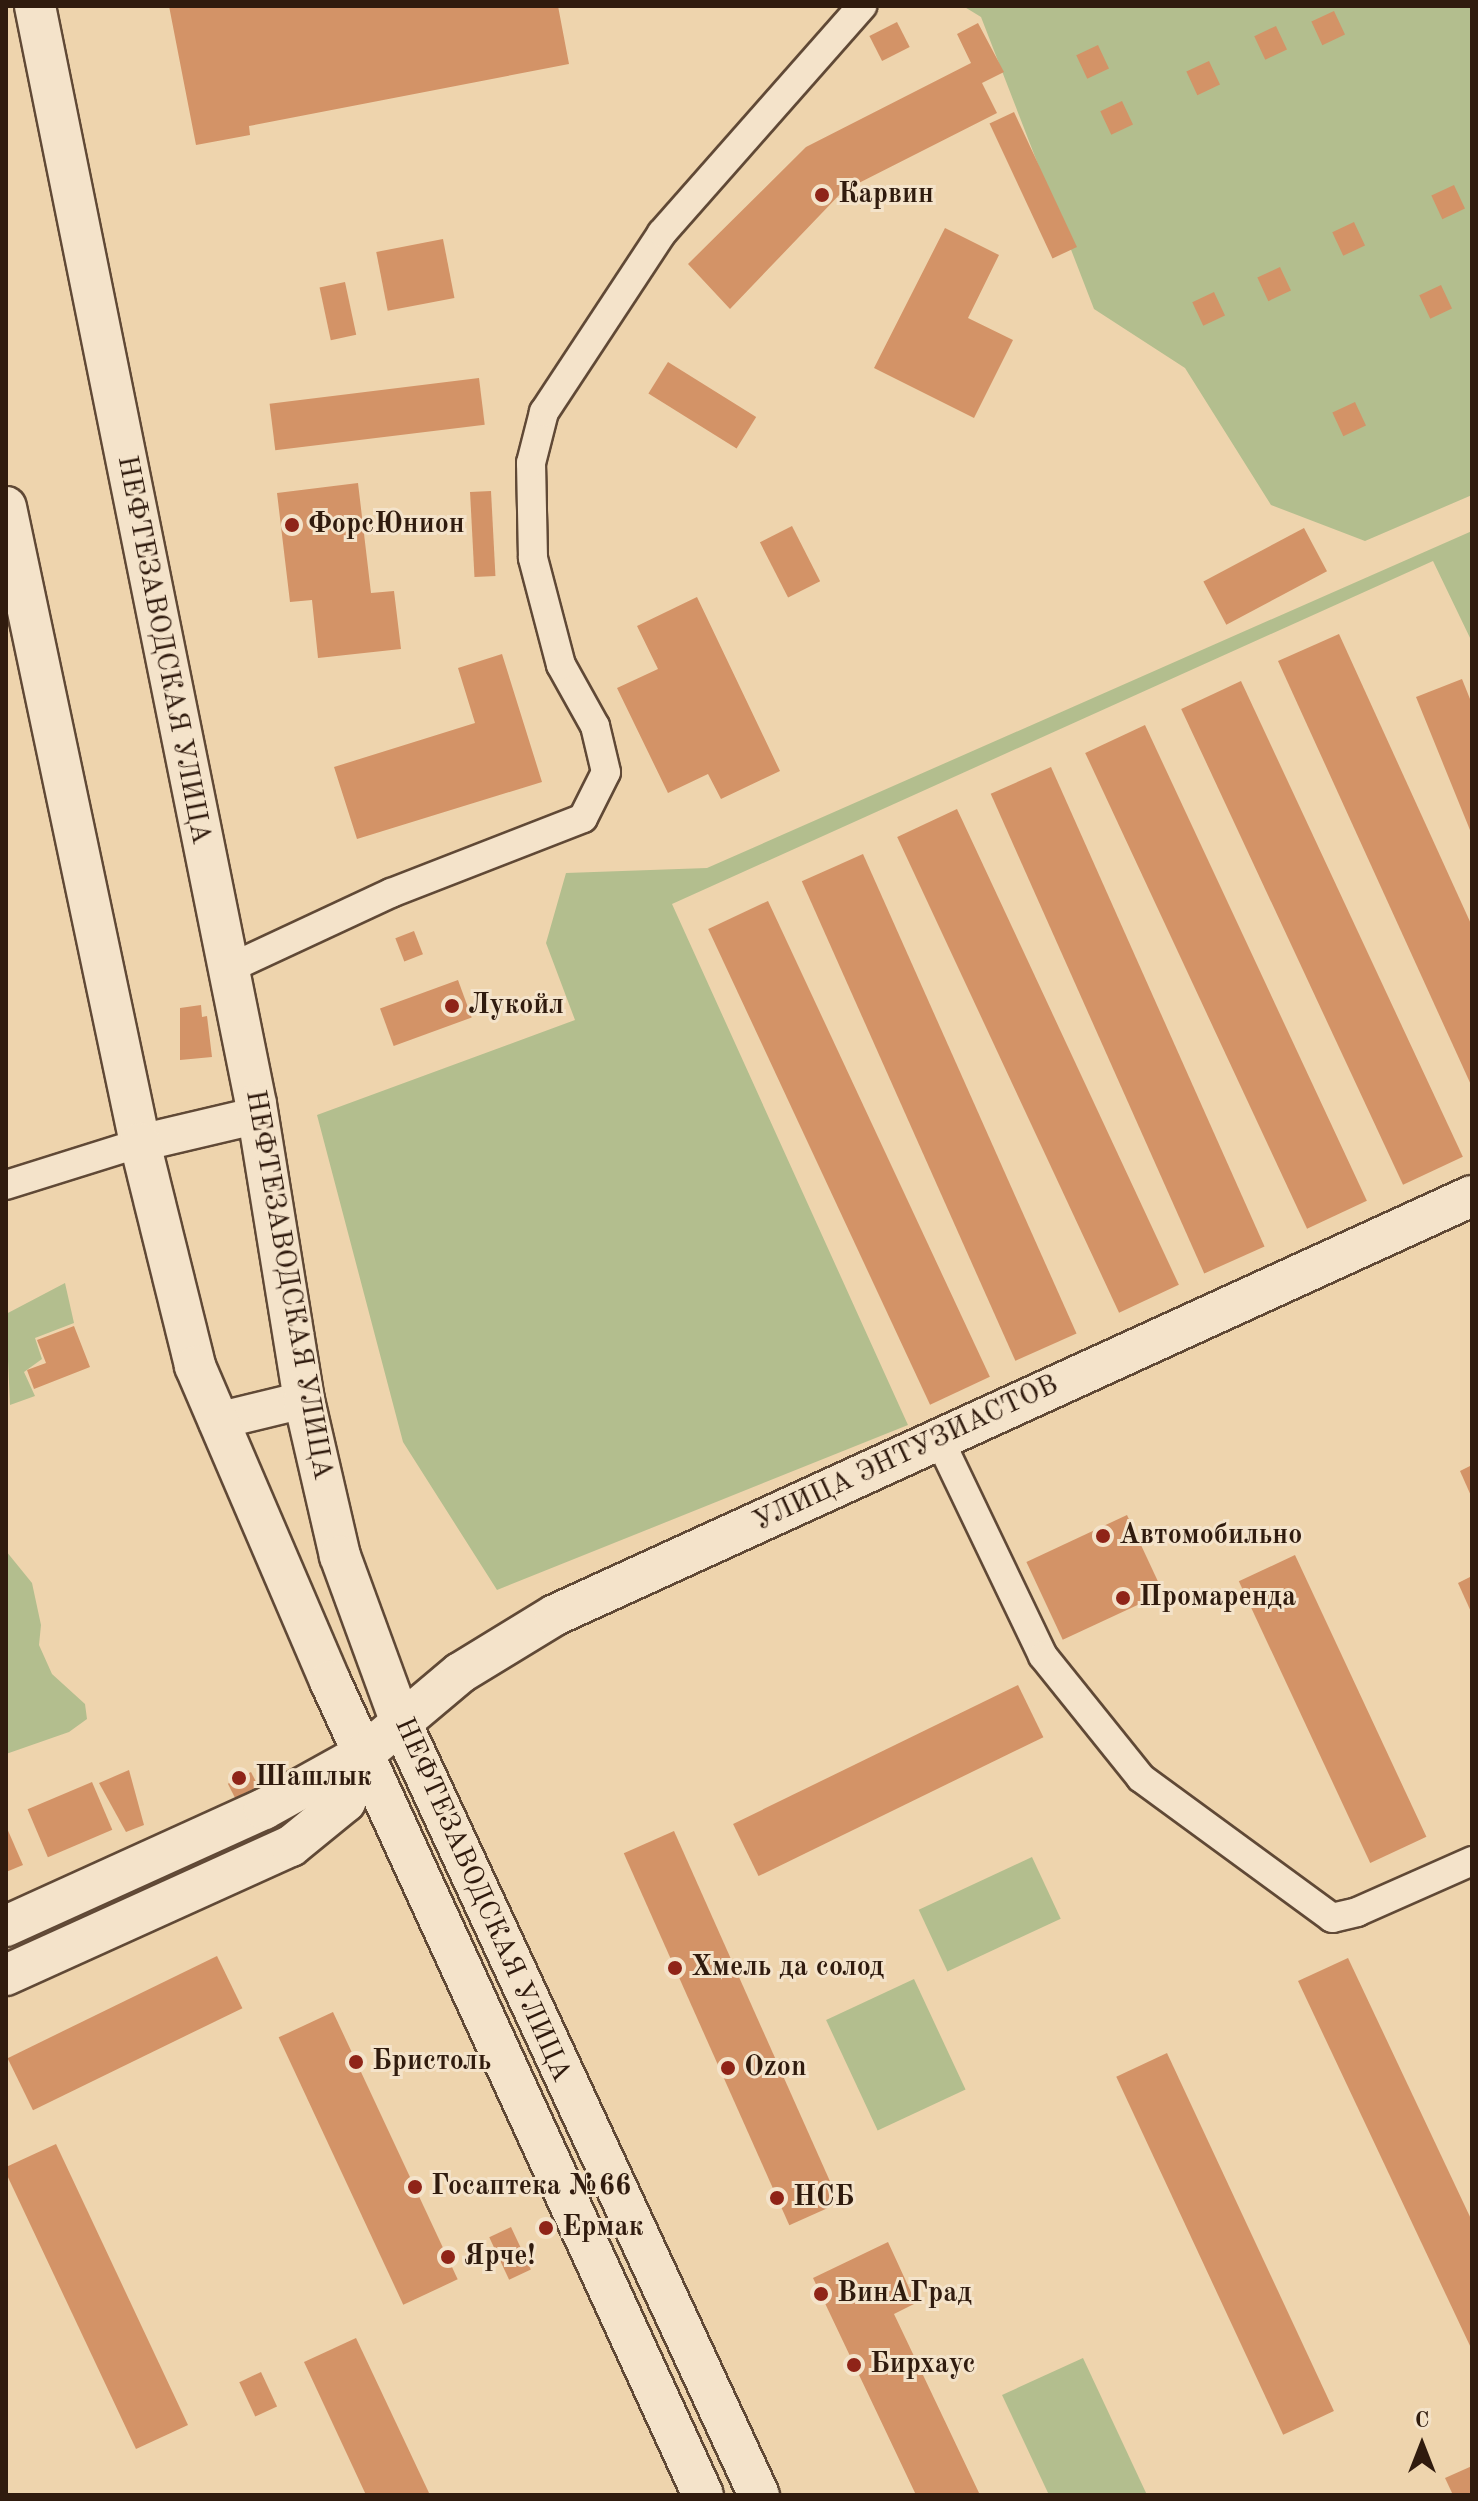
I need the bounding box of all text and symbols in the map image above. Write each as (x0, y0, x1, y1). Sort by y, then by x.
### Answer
place label: Карвин (838, 178, 934, 212)
marker: Карвин (813, 186, 831, 204)
street label: НЕФТЕЗАВОДСКАЯ УЛИЦА (109, 453, 217, 847)
place label: ФорсЮнион (308, 508, 465, 542)
marker: ФорсЮнион (283, 516, 301, 534)
place label: Лукойл (468, 989, 564, 1023)
marker: Лукойл (443, 997, 461, 1015)
street label: НЕФТЕЗАВОДСКАЯ УЛИЦА (237, 1088, 339, 1482)
street label: УЛИЦА ЭНТУЗИАСТОВ (748, 1369, 1064, 1539)
place label: Автомобильно (1119, 1519, 1302, 1553)
marker: Автомобильно (1094, 1527, 1112, 1545)
place label: Промаренда (1139, 1581, 1296, 1615)
marker: Промаренда (1114, 1589, 1132, 1607)
street label: НЕФТЕЗАВОДСКАЯ УЛИЦА (386, 1713, 578, 2087)
place label: Шашлык (255, 1761, 372, 1795)
marker: Шашлык (230, 1769, 248, 1787)
place label: Хмель да солод (691, 1951, 884, 1985)
marker: Хмель да солод (666, 1959, 684, 1977)
place label: Бристоль (372, 2045, 491, 2079)
place label: Ozon (744, 2051, 806, 2085)
marker: Бристоль (347, 2053, 365, 2071)
marker: Ozon (719, 2059, 737, 2077)
place label: Госаптека №66 (431, 2170, 631, 2204)
marker: Госаптека №66 (406, 2178, 424, 2196)
place label: НСБ (793, 2181, 854, 2215)
marker: НСБ (768, 2189, 786, 2207)
place label: Ермак (562, 2211, 643, 2245)
marker: Ермак (537, 2219, 555, 2237)
place label: Ярче! (464, 2240, 535, 2274)
marker: Ярче! (439, 2248, 457, 2266)
place label: ВинАГрад (837, 2277, 972, 2311)
marker: ВинАГрад (812, 2285, 830, 2303)
place label: Бирхаус (870, 2348, 976, 2382)
marker: Бирхаус (845, 2356, 863, 2374)
north arrow (1382, 2405, 1462, 2485)
text: С (1415, 2410, 1429, 2432)

